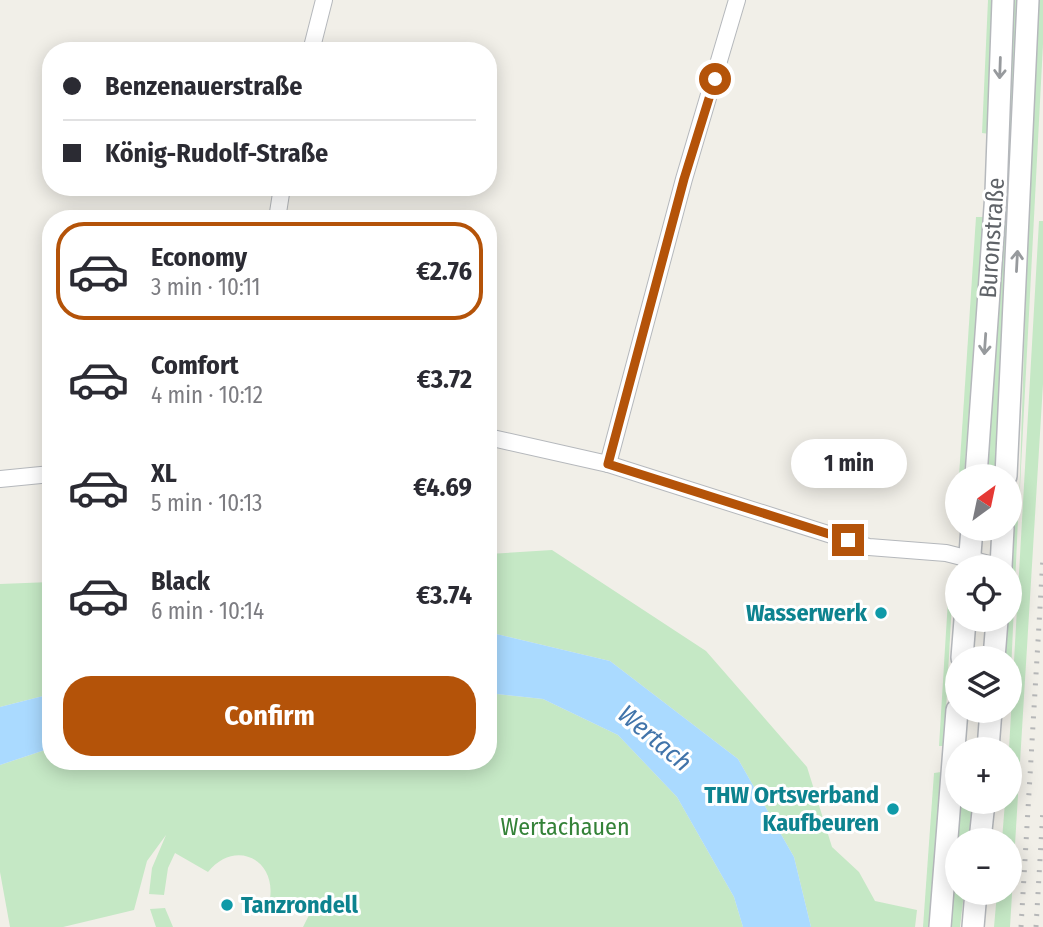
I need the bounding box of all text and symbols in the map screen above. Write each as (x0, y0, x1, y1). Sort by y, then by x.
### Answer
one-way arrow (994, 56, 1007, 79)
route start (699, 63, 731, 95)
text: Benzenauerstraße (105, 71, 302, 102)
text: König-Rudolf-Straße (105, 138, 328, 169)
street label: Buronstraße (974, 177, 1010, 299)
icon: car (67, 240, 130, 303)
text: Economy (151, 242, 247, 273)
one-way arrow (1011, 250, 1024, 273)
text: €2.76 (416, 256, 472, 287)
text: 3 min · 10:11 (151, 273, 261, 301)
one-way arrow (978, 332, 991, 355)
icon: car (67, 348, 130, 411)
text: Comfort (151, 350, 239, 381)
text: €3.72 (417, 364, 472, 395)
text: 4 min · 10:12 (151, 381, 263, 409)
callout: 1 min (790, 438, 906, 488)
text: 1 min (824, 449, 874, 477)
icon: car (67, 456, 130, 519)
text: XL (151, 458, 177, 489)
north arrow (945, 464, 1022, 541)
map controls (945, 464, 1022, 905)
text: €4.69 (413, 472, 472, 503)
text: 5 min · 10:13 (151, 489, 262, 517)
route end (832, 524, 864, 556)
button: locate (945, 555, 1022, 632)
icon: car (67, 564, 130, 627)
text: Black (151, 566, 210, 597)
text: €3.74 (416, 580, 472, 611)
text: 6 min · 10:14 (151, 597, 264, 625)
place label: Wasserwerk (746, 599, 868, 627)
marker: Wasserwerk (873, 605, 889, 621)
button: layers (945, 646, 1022, 723)
button: Confirm (63, 676, 476, 756)
water label: Wertach (612, 699, 698, 778)
button: + (945, 737, 1022, 814)
place label: THW Ortsverband Kaufbeuren (704, 781, 879, 837)
marker: THW Ortsverband Kaufbeuren (885, 801, 901, 817)
park label: Wertachauen (500, 813, 630, 841)
button: − (945, 828, 1022, 905)
place label: Tanzrondell (241, 891, 358, 919)
marker: Tanzrondell (219, 897, 235, 913)

